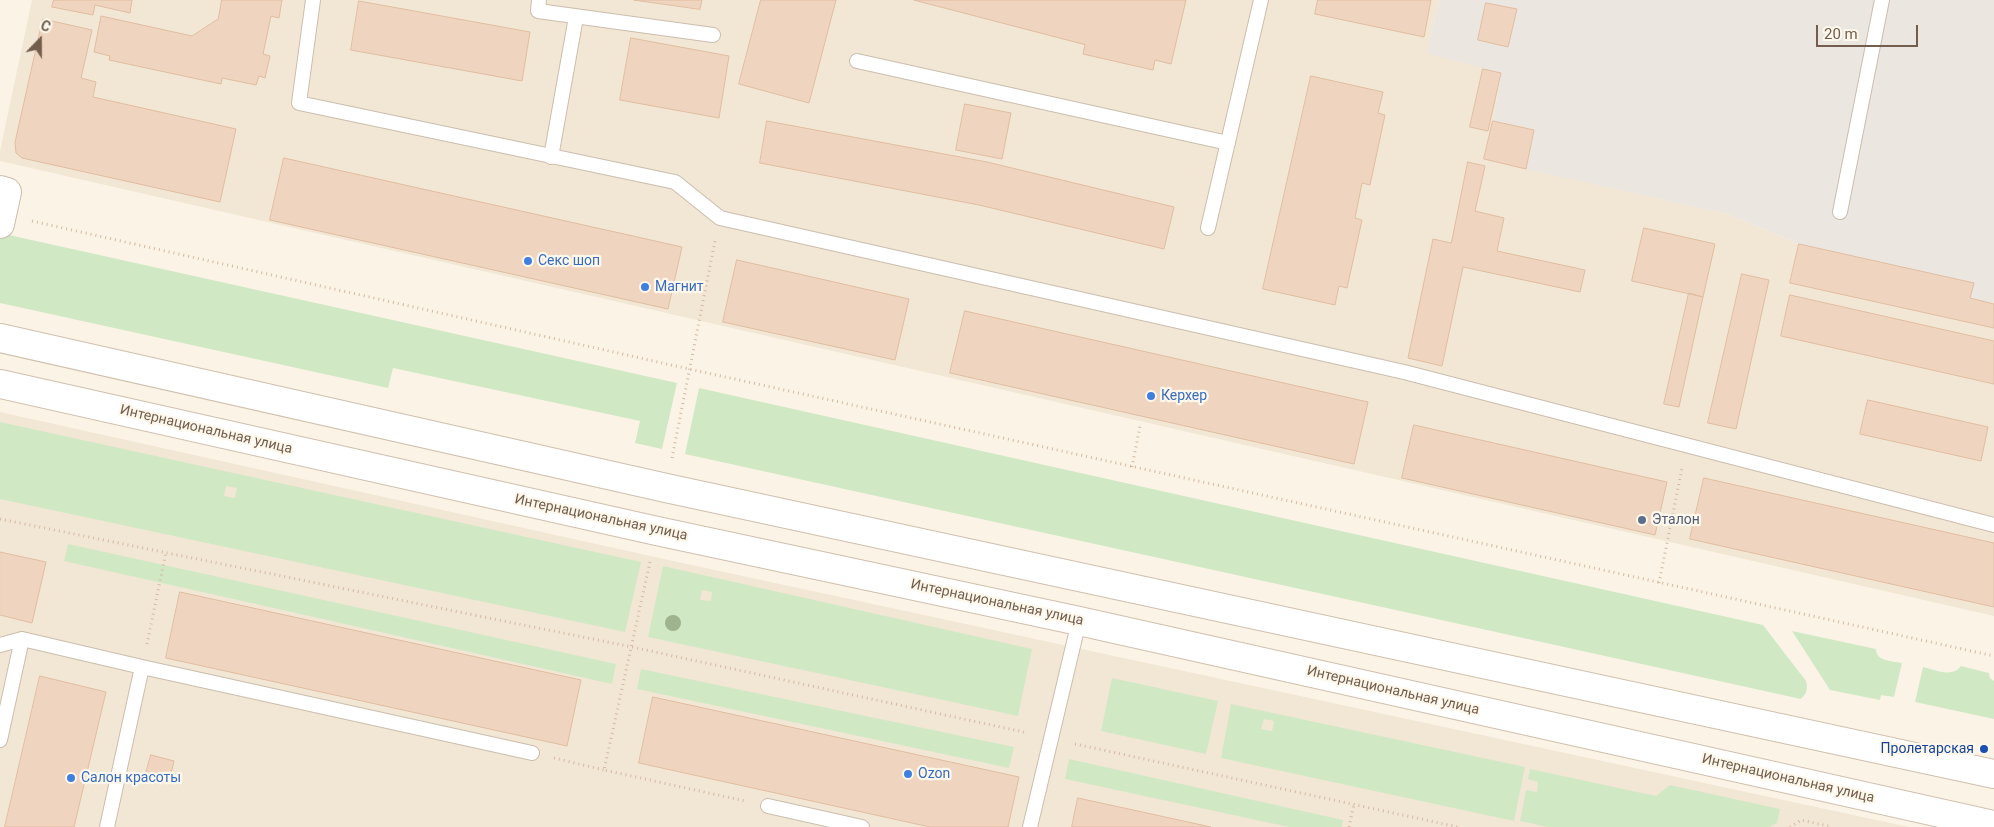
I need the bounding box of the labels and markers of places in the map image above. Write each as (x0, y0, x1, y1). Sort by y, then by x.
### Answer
place label: Секс шоп (538, 253, 600, 269)
marker: Секс шоп (522, 255, 534, 267)
place label: Магнит (655, 279, 704, 295)
marker: Магнит (639, 281, 651, 293)
place label: Керхер (1161, 388, 1207, 404)
marker: Керхер (1145, 390, 1157, 402)
place label: Эталон (1652, 512, 1700, 528)
marker: Эталон (1636, 514, 1648, 526)
place label: Пролетарская (1881, 741, 1974, 757)
marker: Пролетарская (1978, 743, 1990, 755)
place label: Ozon (918, 766, 950, 782)
marker: Ozon (902, 768, 914, 780)
place label: Салон красоты (81, 770, 181, 786)
marker: Салон красоты (65, 772, 77, 784)

